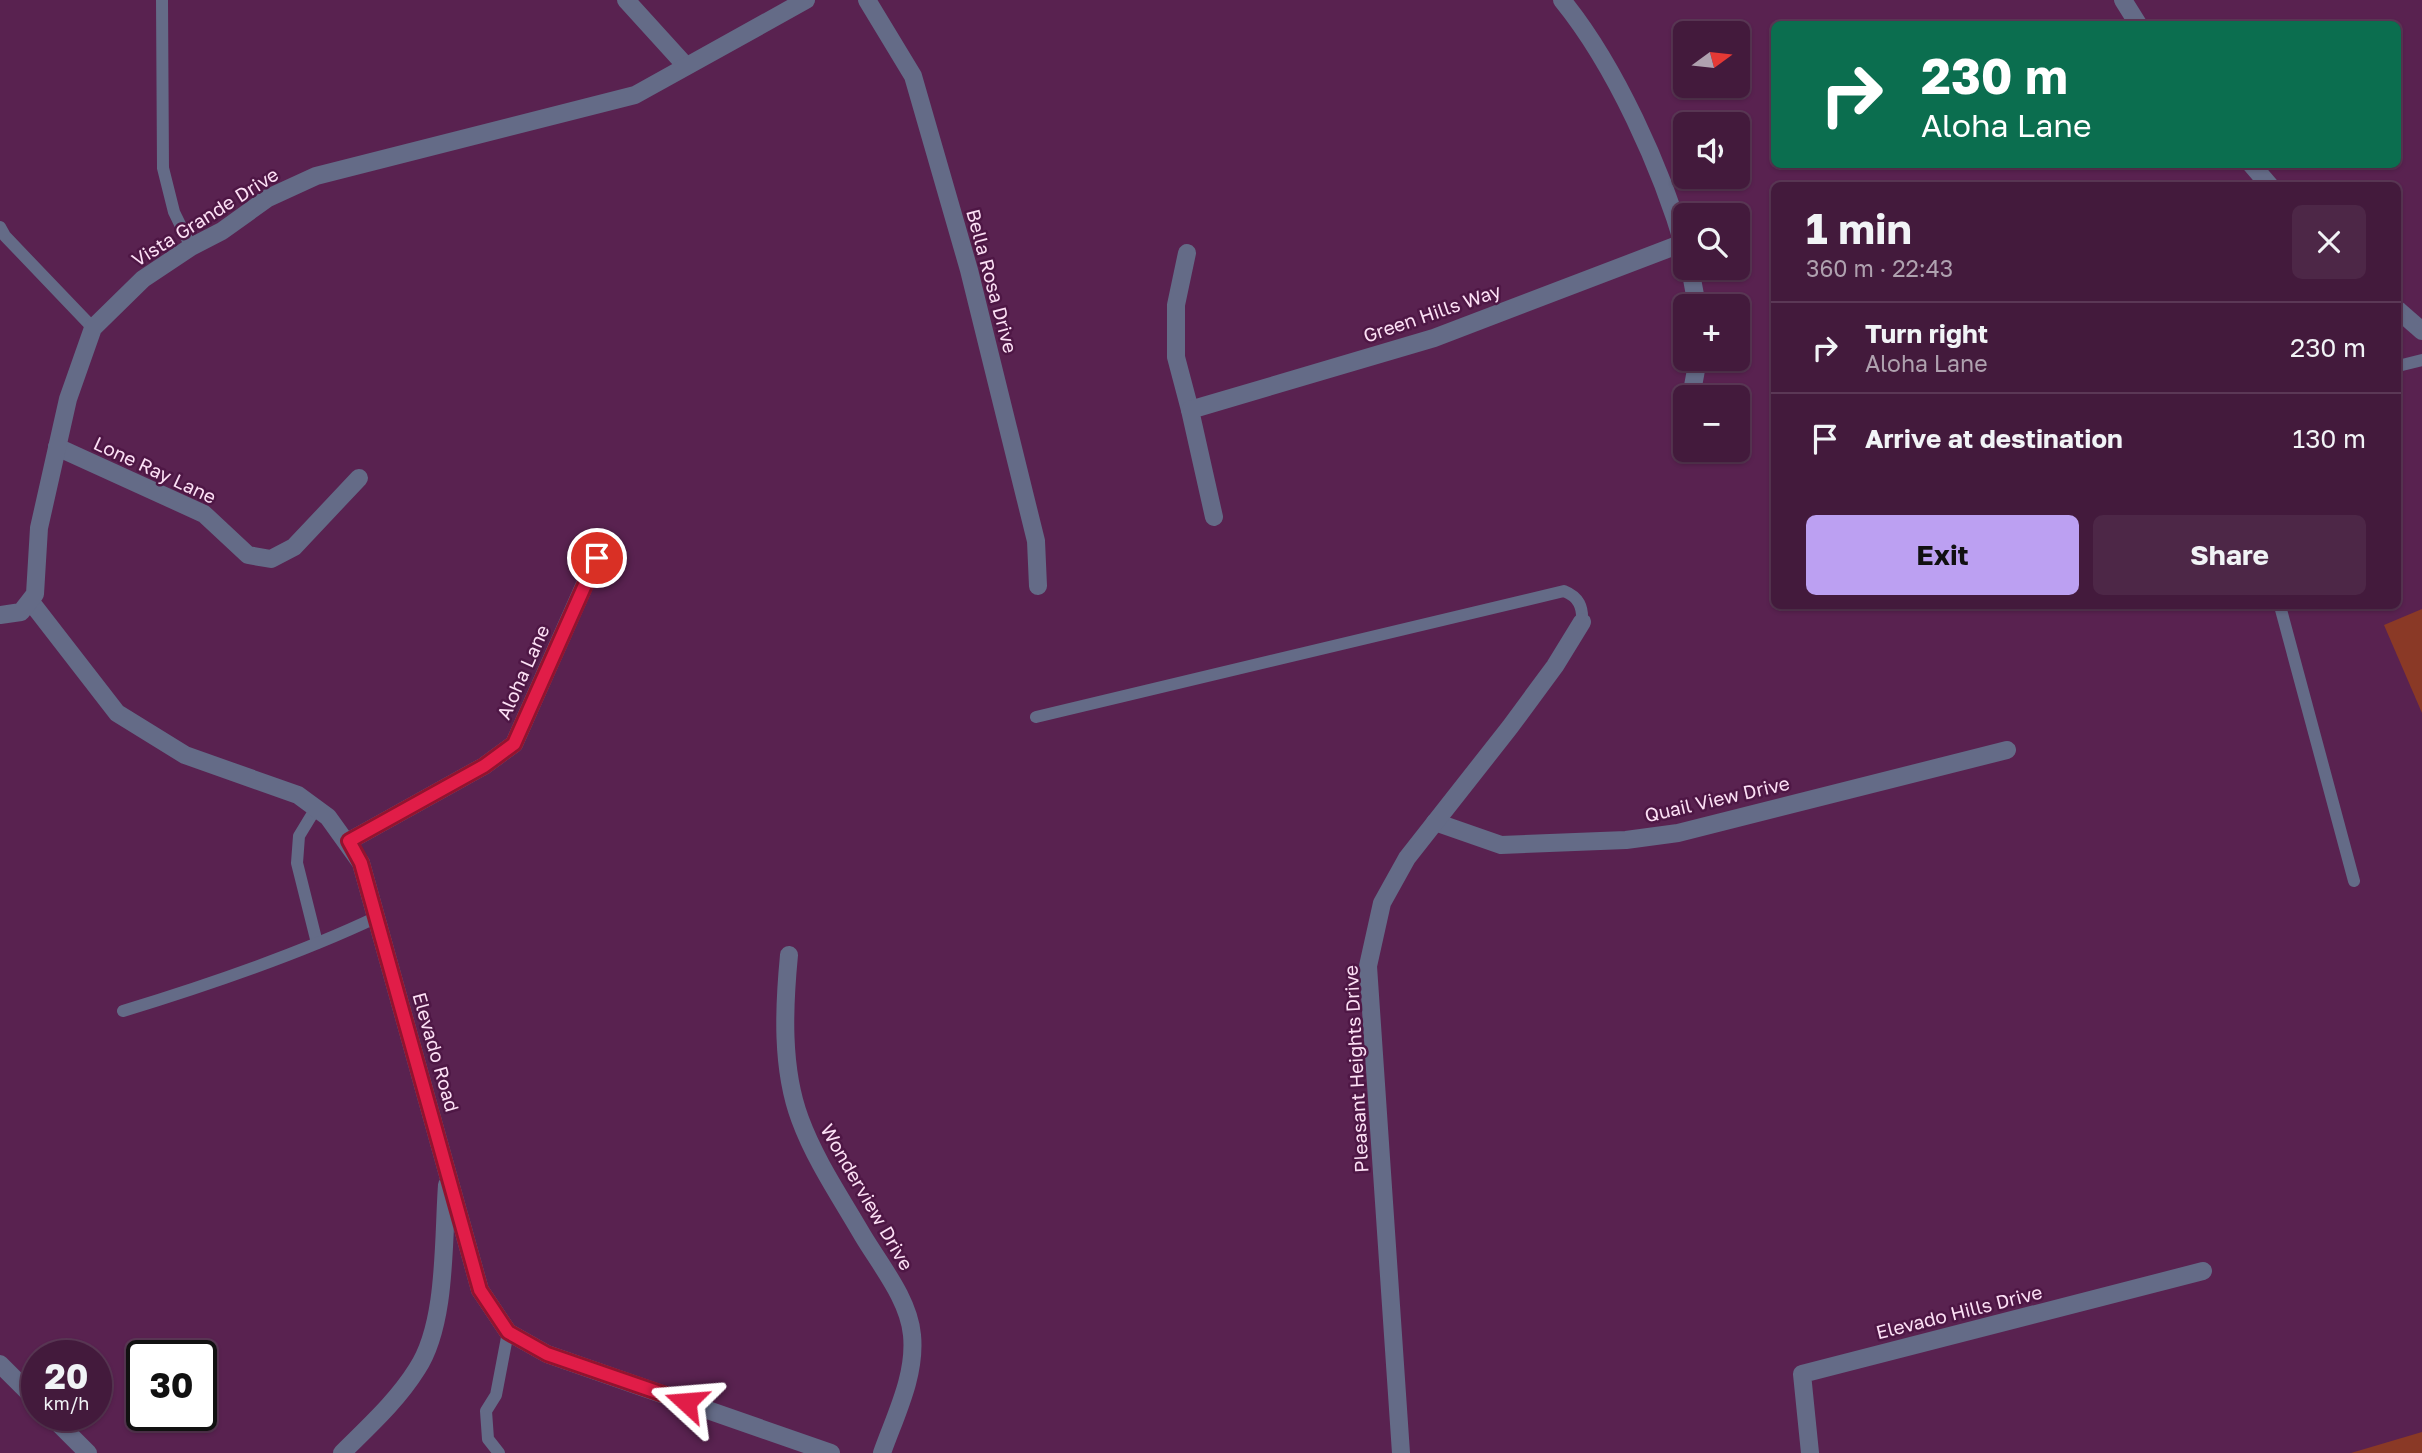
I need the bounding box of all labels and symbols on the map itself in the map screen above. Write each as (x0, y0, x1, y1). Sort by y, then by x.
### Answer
north arrow (1673, 21, 1750, 98)
street label: Vista Grande Drive (127, 162, 282, 271)
street label: Bella Rosa Drive (962, 206, 1023, 355)
street label: Green Hills Way (1360, 278, 1504, 347)
street label: Lone Ray Lane (90, 431, 220, 508)
pin (567, 528, 627, 588)
street label: Aloha Lane (491, 621, 554, 723)
street label: Quail View Drive (1642, 771, 1792, 826)
street label: Pleasant Heights Drive (1339, 965, 1372, 1173)
street label: Elevado Road (408, 989, 465, 1114)
street label: Wonderview Drive (816, 1120, 919, 1274)
street label: Elevado Hills Drive (1873, 1280, 2044, 1343)
speed limit sign: 30 (126, 1340, 217, 1431)
position arrow (649, 1365, 723, 1439)

